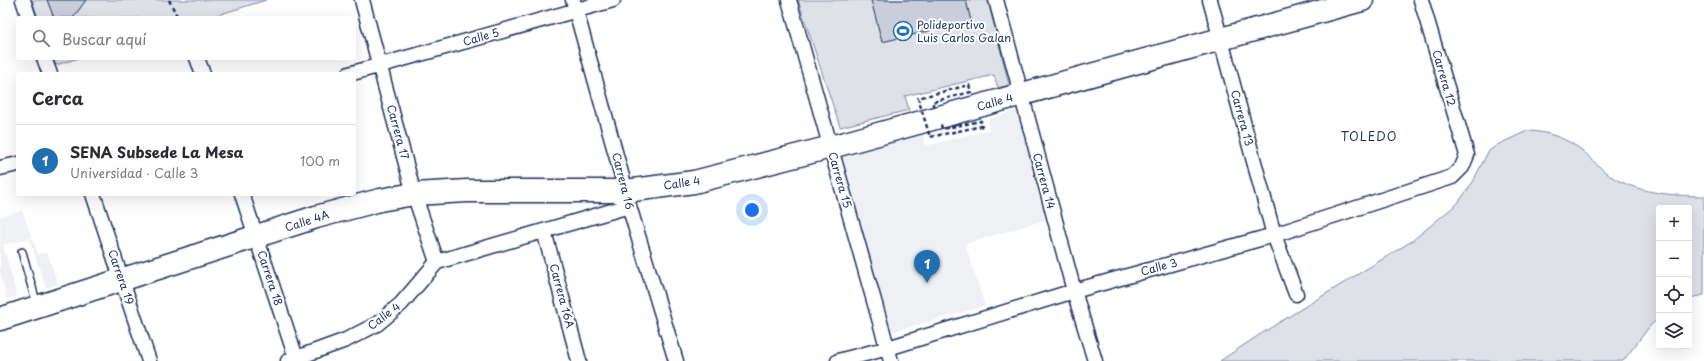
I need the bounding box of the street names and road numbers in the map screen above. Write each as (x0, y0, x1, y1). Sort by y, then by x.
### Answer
street label: Calle 5 (461, 23, 501, 50)
street label: Carrera 12 (1428, 48, 1461, 108)
street label: Calle 4 (975, 88, 1015, 115)
street label: Carrera 13 (1227, 88, 1258, 148)
street label: Carrera 17 (383, 103, 414, 161)
street label: Carrera 15 (824, 150, 857, 210)
street label: Carrera 16 (608, 151, 639, 211)
street label: Carrera 14 (1029, 151, 1060, 211)
street label: Calle 4 (662, 171, 702, 194)
street label: Calle 4A (283, 205, 331, 236)
street label: Carrera 19 (104, 247, 139, 307)
street label: Carrera 18 (254, 248, 287, 308)
street label: Calle 3 (1139, 253, 1179, 280)
street label: Carrera 16A (546, 262, 579, 330)
street label: Calle 4 (364, 298, 404, 334)

